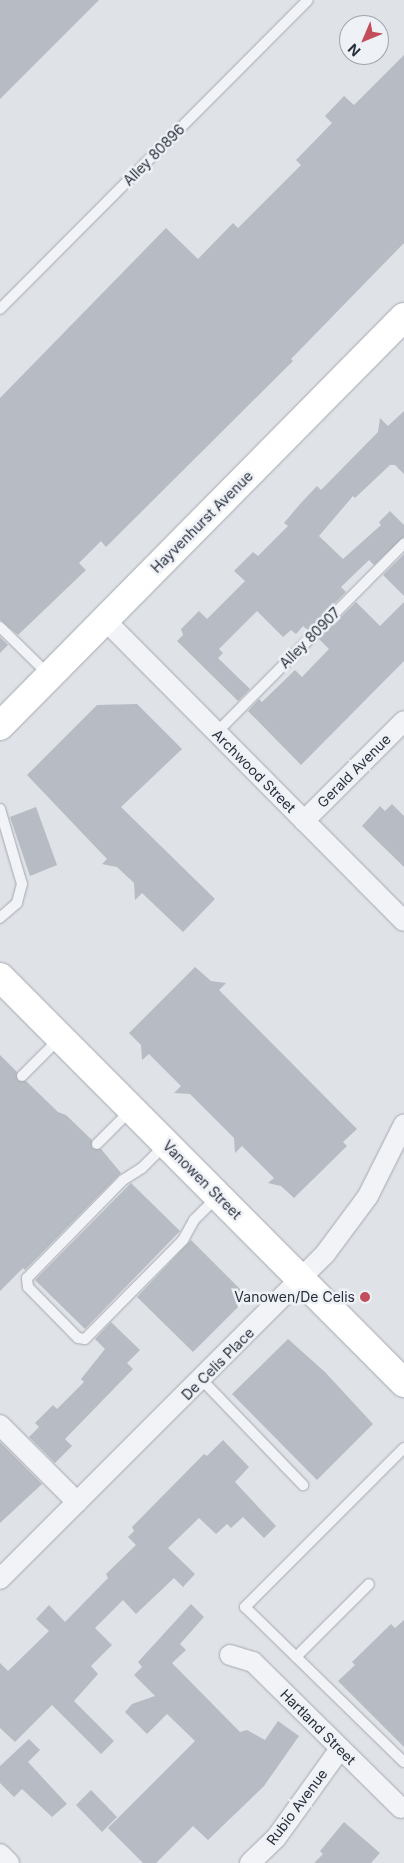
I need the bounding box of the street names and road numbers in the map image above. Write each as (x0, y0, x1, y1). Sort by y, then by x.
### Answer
street label: Alley 80896 (120, 121, 188, 189)
street label: Hayvenhurst Avenue (148, 468, 256, 576)
street label: Alley 80907 (276, 604, 344, 672)
street label: Archwood Street (209, 726, 299, 816)
street label: Gerald Avenue (314, 731, 394, 811)
street label: Vanowen Street (159, 1137, 245, 1223)
street label: De Celis Place (178, 1324, 258, 1404)
street label: Hartland Street (277, 1686, 359, 1768)
street label: Rubio Avenue (263, 1766, 331, 1848)

